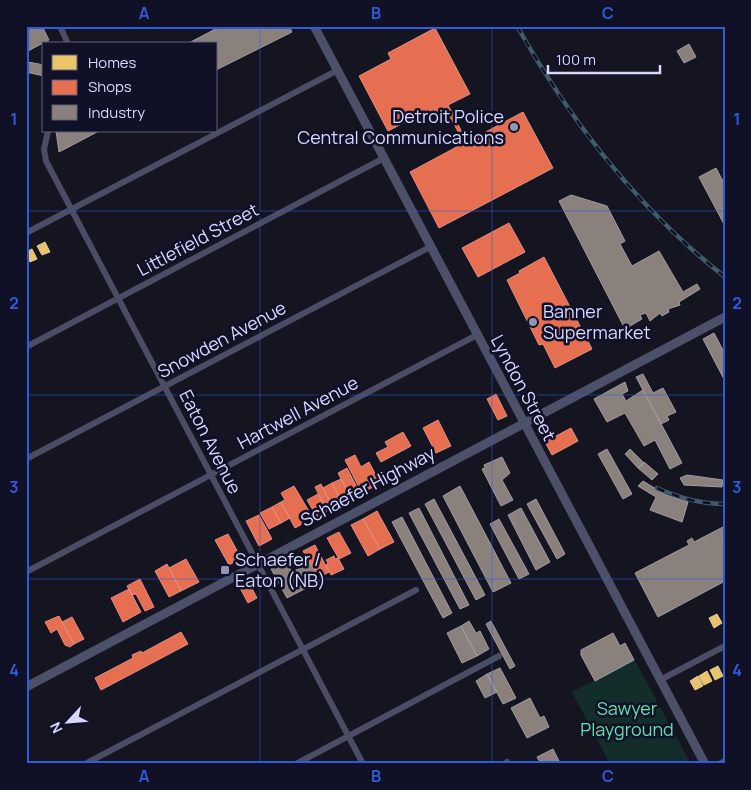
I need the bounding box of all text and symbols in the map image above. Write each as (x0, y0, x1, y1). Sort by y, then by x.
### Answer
text: A (139, 2, 150, 24)
text: B (371, 2, 381, 24)
text: C (602, 2, 614, 24)
legend (42, 42, 218, 132)
scale bar (548, 42, 661, 74)
text: 100 m (556, 49, 596, 70)
text: Homes (88, 52, 137, 73)
text: Shops (88, 76, 132, 97)
text: Industry (88, 102, 145, 123)
place label: Detroit Police Central Communications (297, 104, 504, 149)
text: 1 (10, 108, 18, 130)
text: 1 (733, 108, 741, 130)
marker: Detroit Police Central Communications (508, 121, 520, 133)
street label: Littlefield Street (133, 197, 262, 281)
text: 2 (9, 292, 19, 314)
text: 2 (732, 292, 742, 314)
street label: Snowden Avenue (153, 295, 290, 383)
place label: Banner Supermarket (543, 299, 651, 344)
marker: Banner Supermarket (527, 316, 539, 328)
street label: Lyndon Street (486, 330, 562, 445)
street label: Hartwell Avenue (233, 370, 362, 454)
street label: Eaton Avenue (174, 385, 247, 498)
street label: Schaefer Highway (296, 440, 439, 532)
text: 3 (9, 476, 19, 498)
text: 3 (732, 476, 742, 498)
place label: Schaefer / Eaton (NB) (235, 547, 326, 592)
marker: Schaefer / Eaton (NB) (219, 564, 231, 576)
text: 4 (9, 659, 19, 681)
text: 4 (732, 659, 742, 681)
park label: Sawyer Playground (580, 696, 674, 741)
north arrow (42, 698, 92, 748)
text: N (45, 719, 67, 737)
text: A (139, 765, 150, 787)
text: B (371, 765, 381, 787)
text: C (602, 765, 614, 787)

